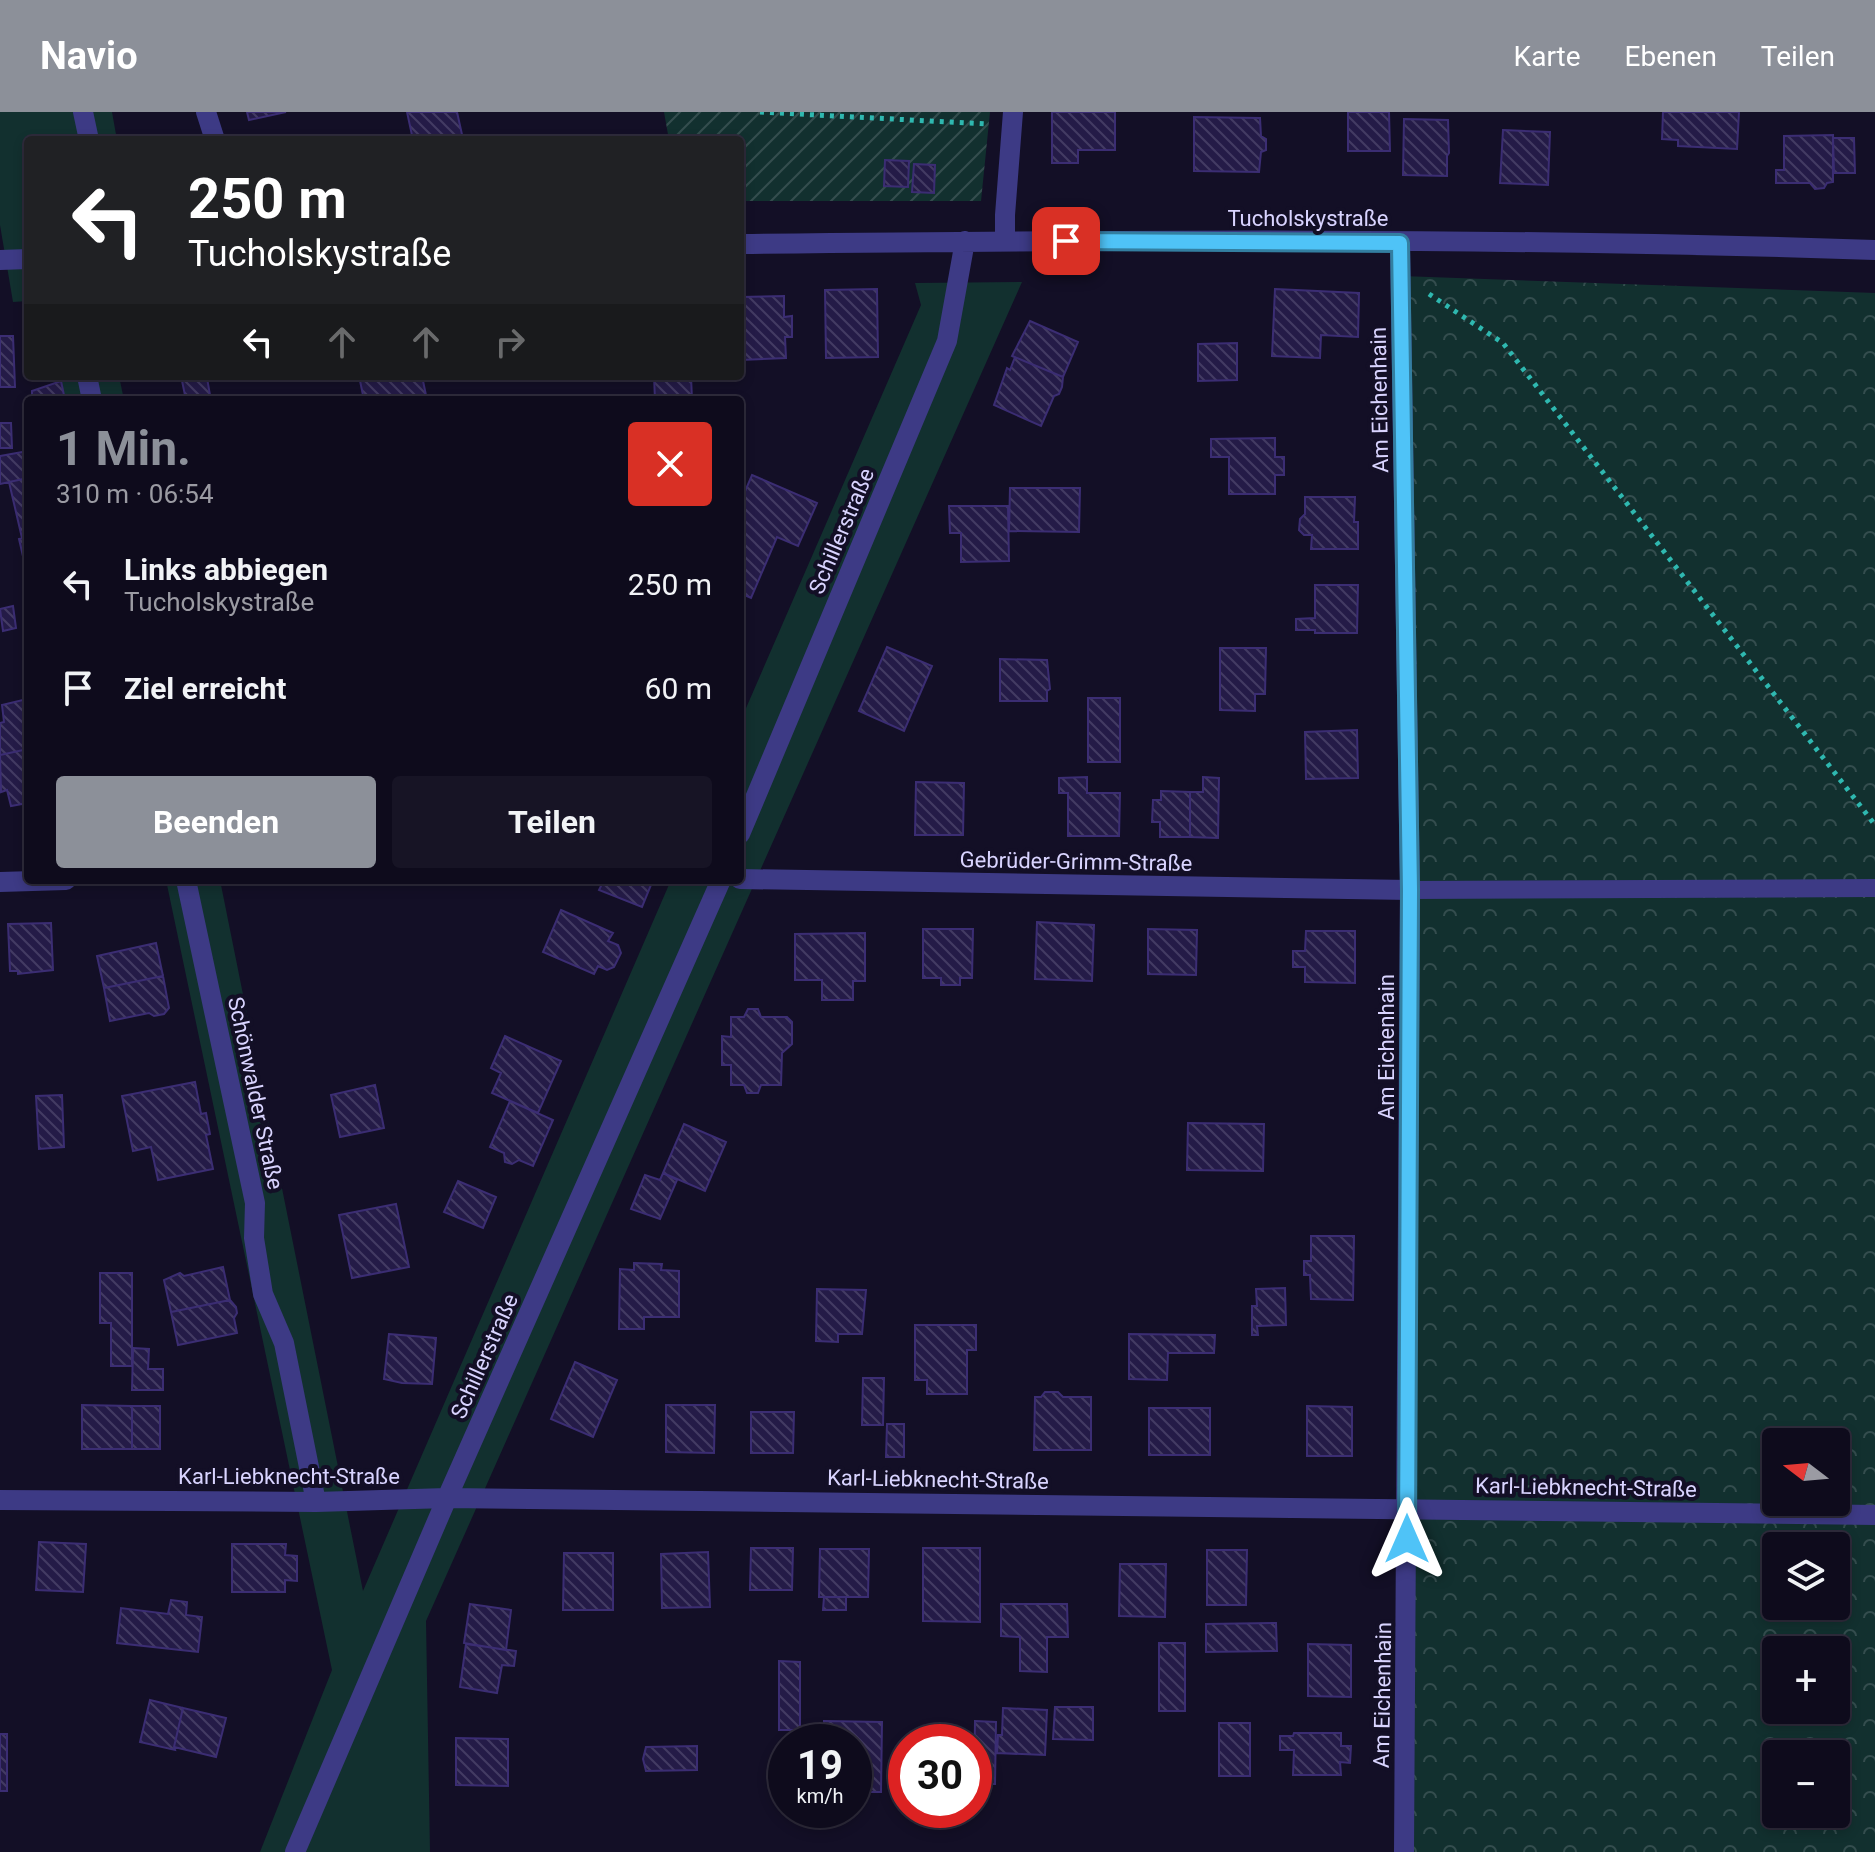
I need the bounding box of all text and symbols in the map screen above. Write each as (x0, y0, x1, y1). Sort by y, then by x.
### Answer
text: Navio (40, 34, 138, 78)
text: Karte (1514, 40, 1581, 73)
text: Ebenen (1625, 40, 1717, 73)
text: Teilen (1761, 40, 1835, 73)
text: 250 m (188, 166, 347, 232)
icon: left (56, 168, 160, 272)
street label: Tucholskystraße (1228, 206, 1388, 231)
pin (1032, 207, 1100, 275)
icon: arrive (1044, 219, 1088, 263)
text: Tucholskystraße (188, 233, 451, 275)
icon: left (236, 320, 280, 364)
icon: ahead (320, 320, 364, 364)
icon: ahead (404, 320, 448, 364)
icon: right (488, 320, 532, 364)
street label: Am Eichenhain (1366, 327, 1393, 473)
text: 1 Min. (56, 420, 191, 477)
button: close (628, 422, 712, 506)
street label: Schillerstraße (804, 465, 879, 598)
text: 310 m · 06:54 (56, 479, 214, 509)
text: Links abbiegen (124, 552, 328, 587)
icon: left (56, 562, 100, 606)
text: 250 m (628, 567, 712, 602)
text: Tucholskystraße (124, 587, 314, 617)
icon: arrive (56, 666, 100, 710)
text: Ziel erreicht (124, 671, 286, 706)
text: 60 m (645, 671, 712, 706)
button: Beenden (56, 776, 376, 868)
button: Teilen (392, 776, 712, 868)
street label: Gebrüder-Grimm-Straße (959, 847, 1193, 876)
street label: Am Eichenhain (1374, 974, 1399, 1120)
street label: Schönwalder Straße (223, 995, 288, 1192)
street label: Schillerstraße (446, 1290, 523, 1423)
north arrow (1762, 1428, 1850, 1516)
map controls (1762, 1428, 1850, 1828)
street label: Karl-Liebknecht-Straße (178, 1464, 400, 1489)
street label: Karl-Liebknecht-Straße (827, 1465, 1049, 1494)
street label: Karl-Liebknecht-Straße (1475, 1473, 1697, 1502)
position arrow (1365, 1497, 1449, 1581)
button: layers (1762, 1532, 1850, 1620)
street label: Am Eichenhain (1369, 1622, 1396, 1768)
button: + (1762, 1636, 1850, 1724)
speed limit sign: 30 (888, 1724, 992, 1828)
button: − (1762, 1740, 1850, 1828)
text: 19 (797, 1742, 843, 1789)
text: km/h (797, 1784, 843, 1808)

